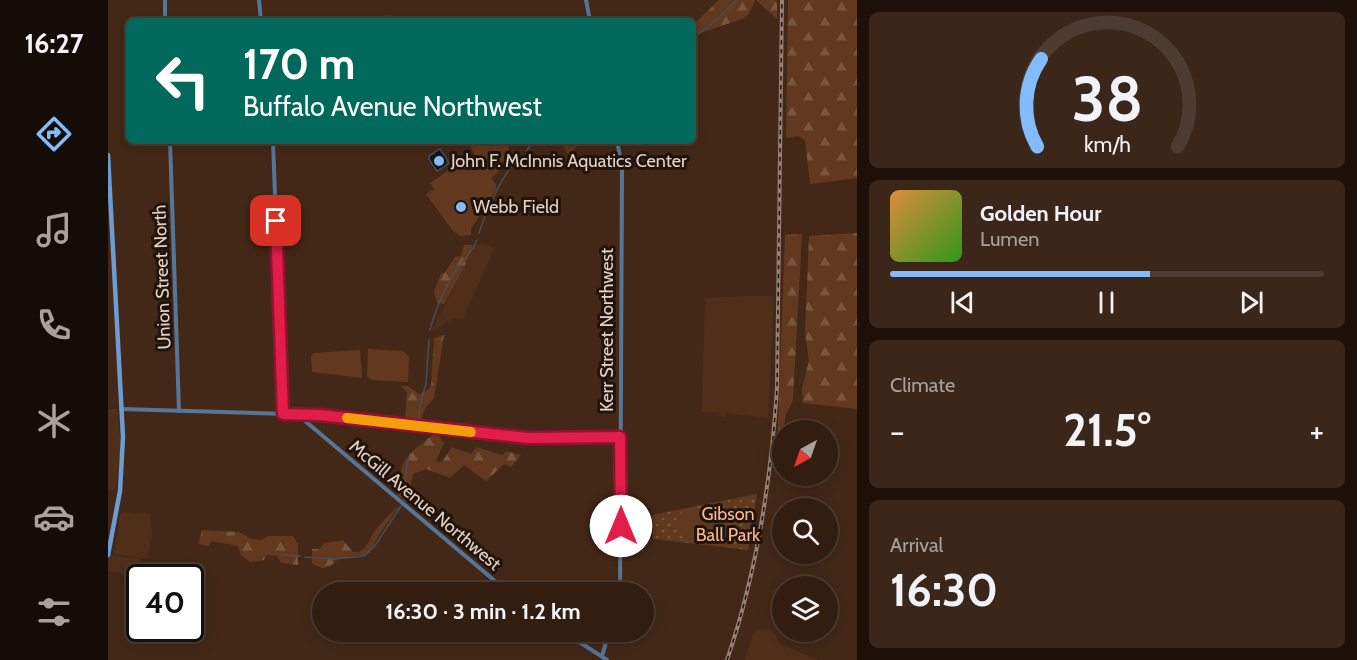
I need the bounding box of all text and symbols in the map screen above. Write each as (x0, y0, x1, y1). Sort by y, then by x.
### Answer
text: 16:27 (24, 27, 84, 60)
text: 170 m (243, 38, 355, 90)
icon: left (144, 42, 222, 120)
text: 38 (1071, 61, 1143, 137)
text: Buffalo Avenue Northwest (243, 90, 542, 123)
icon: directions (33, 113, 75, 155)
text: km/h (1084, 131, 1130, 157)
place label: John F. McInnis Aquatics Center (450, 150, 687, 172)
marker: John F. McInnis Aquatics Center (432, 154, 446, 168)
pin (250, 195, 301, 246)
place label: Webb Field (473, 196, 559, 218)
marker: Webb Field (454, 200, 468, 214)
text: Golden Hour (980, 200, 1101, 227)
street label: Union Street North (148, 204, 176, 350)
icon: arrive (259, 204, 292, 237)
icon: music (33, 209, 75, 251)
text: Lumen (980, 227, 1039, 251)
street label: Kerr Street Northwest (596, 248, 618, 412)
icon: previous (946, 286, 979, 319)
icon: pause (1090, 286, 1123, 319)
icon: next (1235, 286, 1268, 319)
icon: phone (33, 304, 75, 346)
text: Climate (890, 373, 955, 397)
icon: climate (33, 400, 75, 442)
text: 21.5° (1063, 403, 1151, 457)
text: − (890, 411, 905, 451)
text: + (1309, 411, 1324, 451)
north arrow (772, 420, 838, 486)
map controls (772, 420, 838, 642)
street label: McGill Avenue Northwest (345, 435, 505, 575)
position arrow (589, 494, 653, 558)
icon: car (33, 496, 75, 538)
button: search (772, 498, 838, 564)
park label: Gibson Ball Park (696, 503, 761, 546)
text: Arrival (890, 533, 943, 557)
text: 16:30 (890, 563, 998, 617)
speed limit sign: 40 (126, 564, 204, 642)
button: layers (772, 576, 838, 642)
icon: filters (33, 591, 75, 633)
text: 16:30 · 3 min · 1.2 km (385, 598, 581, 625)

